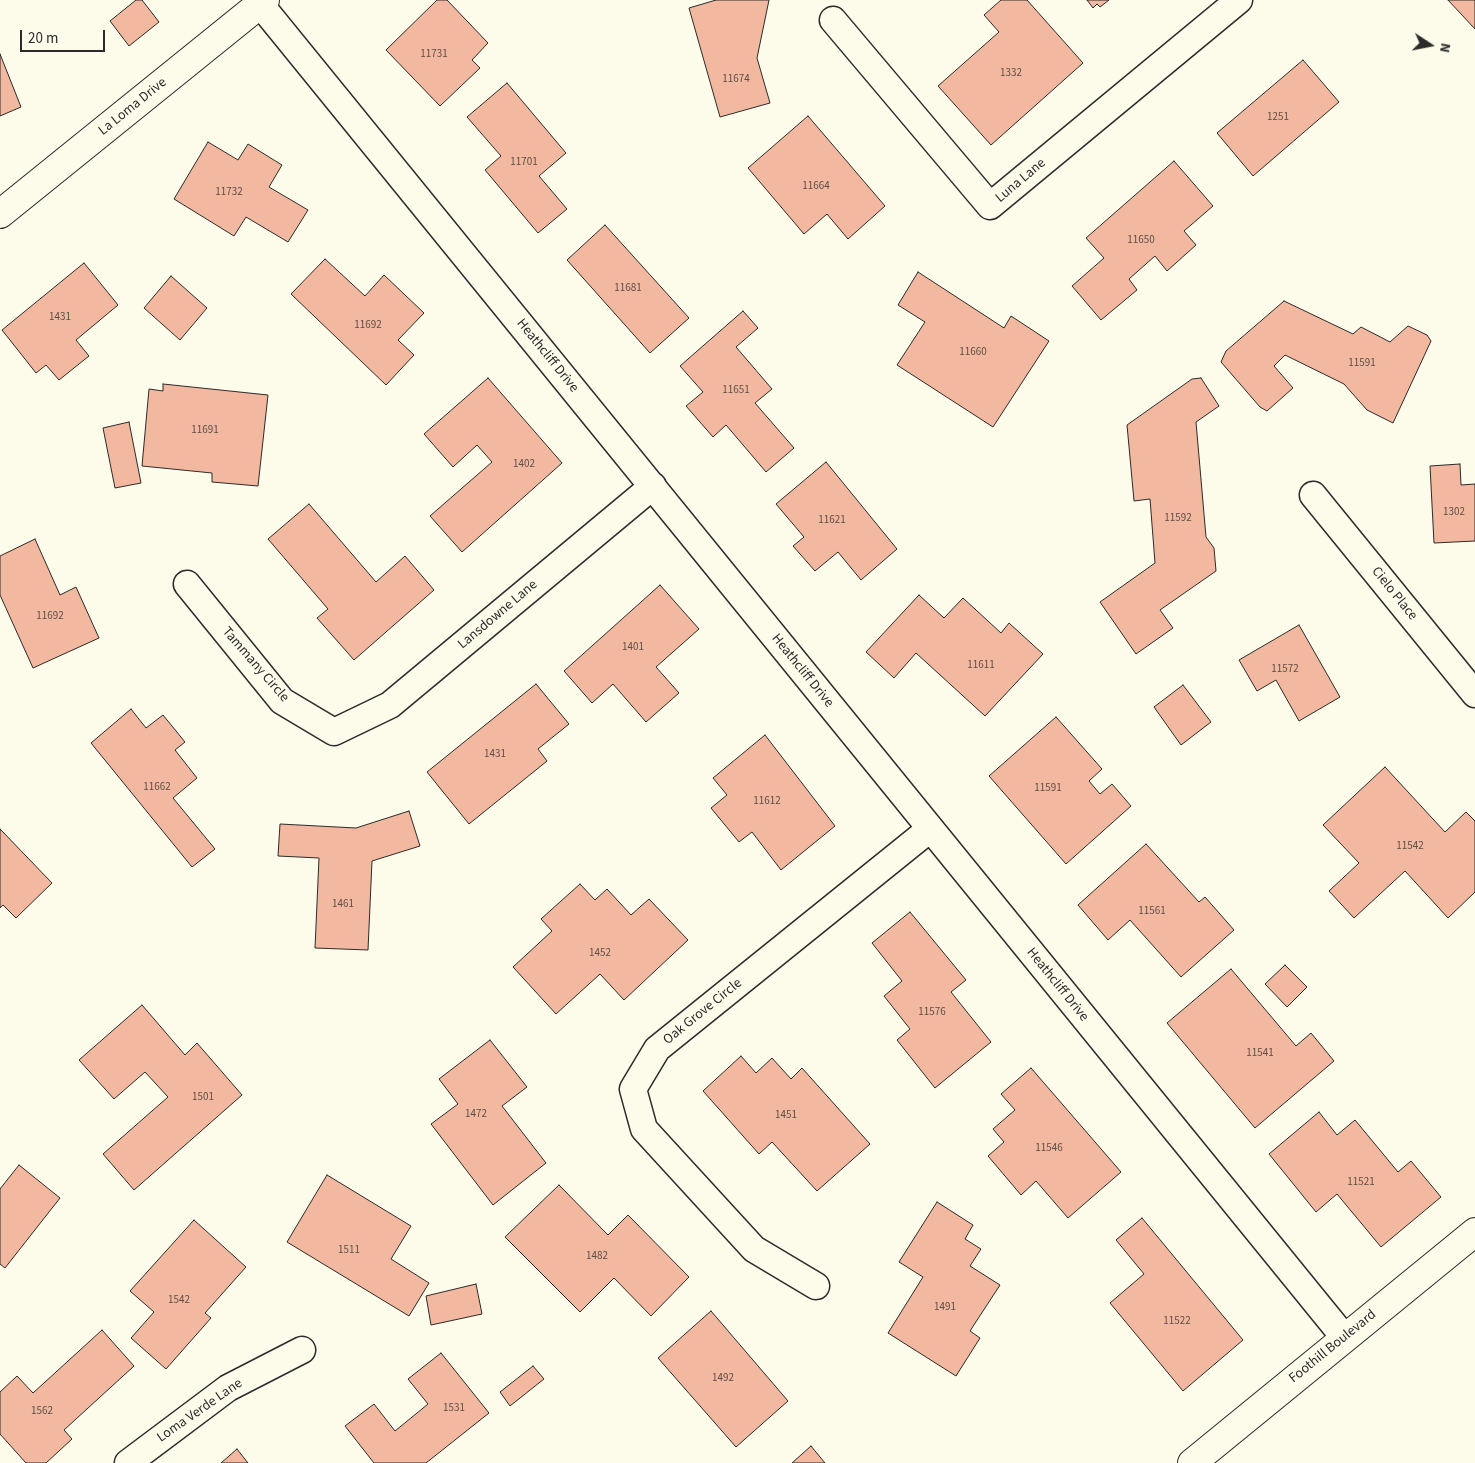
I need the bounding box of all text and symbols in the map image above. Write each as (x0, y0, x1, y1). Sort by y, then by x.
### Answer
scale bar (22, 20, 108, 52)
north arrow (1405, 20, 1455, 70)
text: 20 m (28, 28, 58, 49)
text: N (1434, 41, 1455, 54)
house number: 11731 (420, 48, 448, 62)
house number: 1332 (1000, 67, 1022, 81)
house number: 11674 (722, 73, 750, 87)
street label: La Loma Drive (96, 74, 170, 140)
house number: 1251 (1267, 111, 1289, 125)
street label: Luna Lane (993, 155, 1049, 207)
house number: 11701 (510, 156, 538, 170)
house number: 11664 (802, 180, 830, 194)
house number: 11732 (215, 186, 243, 200)
house number: 11650 (1127, 234, 1155, 248)
house number: 11681 (614, 282, 642, 296)
house number: 1431 (49, 311, 71, 325)
street label: Heathcliff Drive (512, 316, 582, 396)
house number: 11692 (354, 319, 382, 333)
house number: 11660 (959, 346, 987, 360)
house number: 11591 (1348, 357, 1376, 371)
house number: 11651 (722, 384, 750, 398)
house number: 11691 (191, 424, 219, 438)
house number: 1402 (513, 458, 535, 472)
house number: 1302 (1443, 506, 1465, 520)
house number: 11592 (1164, 512, 1192, 526)
house number: 11621 (818, 514, 846, 528)
street label: Cielo Place (1367, 564, 1421, 624)
street label: Lansdowne Lane (455, 577, 541, 653)
house number: 11692 (36, 610, 64, 624)
street label: Tammany Circle (218, 624, 292, 706)
street label: Heathcliff Drive (767, 631, 837, 711)
house number: 1401 (622, 641, 644, 655)
house number: 11611 (967, 659, 995, 673)
house number: 11572 (1271, 663, 1299, 677)
house number: 1431 (484, 748, 506, 762)
house number: 11662 (143, 781, 171, 795)
house number: 11591 (1034, 782, 1062, 796)
house number: 11612 (753, 795, 781, 809)
house number: 11542 (1396, 840, 1424, 854)
house number: 1461 (332, 898, 354, 912)
house number: 11561 (1138, 905, 1166, 919)
street label: Heathcliff Drive (1022, 945, 1092, 1025)
house number: 1452 (589, 947, 611, 961)
street label: Oak Grove Circle (660, 975, 746, 1049)
house number: 11576 (918, 1006, 946, 1020)
house number: 11541 (1246, 1047, 1274, 1061)
house number: 1501 (192, 1091, 214, 1105)
house number: 1472 (465, 1108, 487, 1122)
house number: 1451 (775, 1109, 797, 1123)
house number: 11546 (1035, 1142, 1063, 1156)
house number: 11521 (1347, 1176, 1375, 1190)
house number: 1511 (338, 1244, 360, 1258)
house number: 1482 (586, 1250, 608, 1264)
house number: 1542 (168, 1294, 190, 1308)
house number: 1491 (934, 1301, 956, 1315)
street label: Foothill Boulevard (1286, 1307, 1380, 1387)
house number: 11522 (1163, 1315, 1191, 1329)
house number: 1492 (712, 1372, 734, 1386)
street label: Loma Verde Lane (154, 1375, 246, 1447)
house number: 1531 (443, 1402, 465, 1416)
house number: 1562 (31, 1405, 53, 1419)

